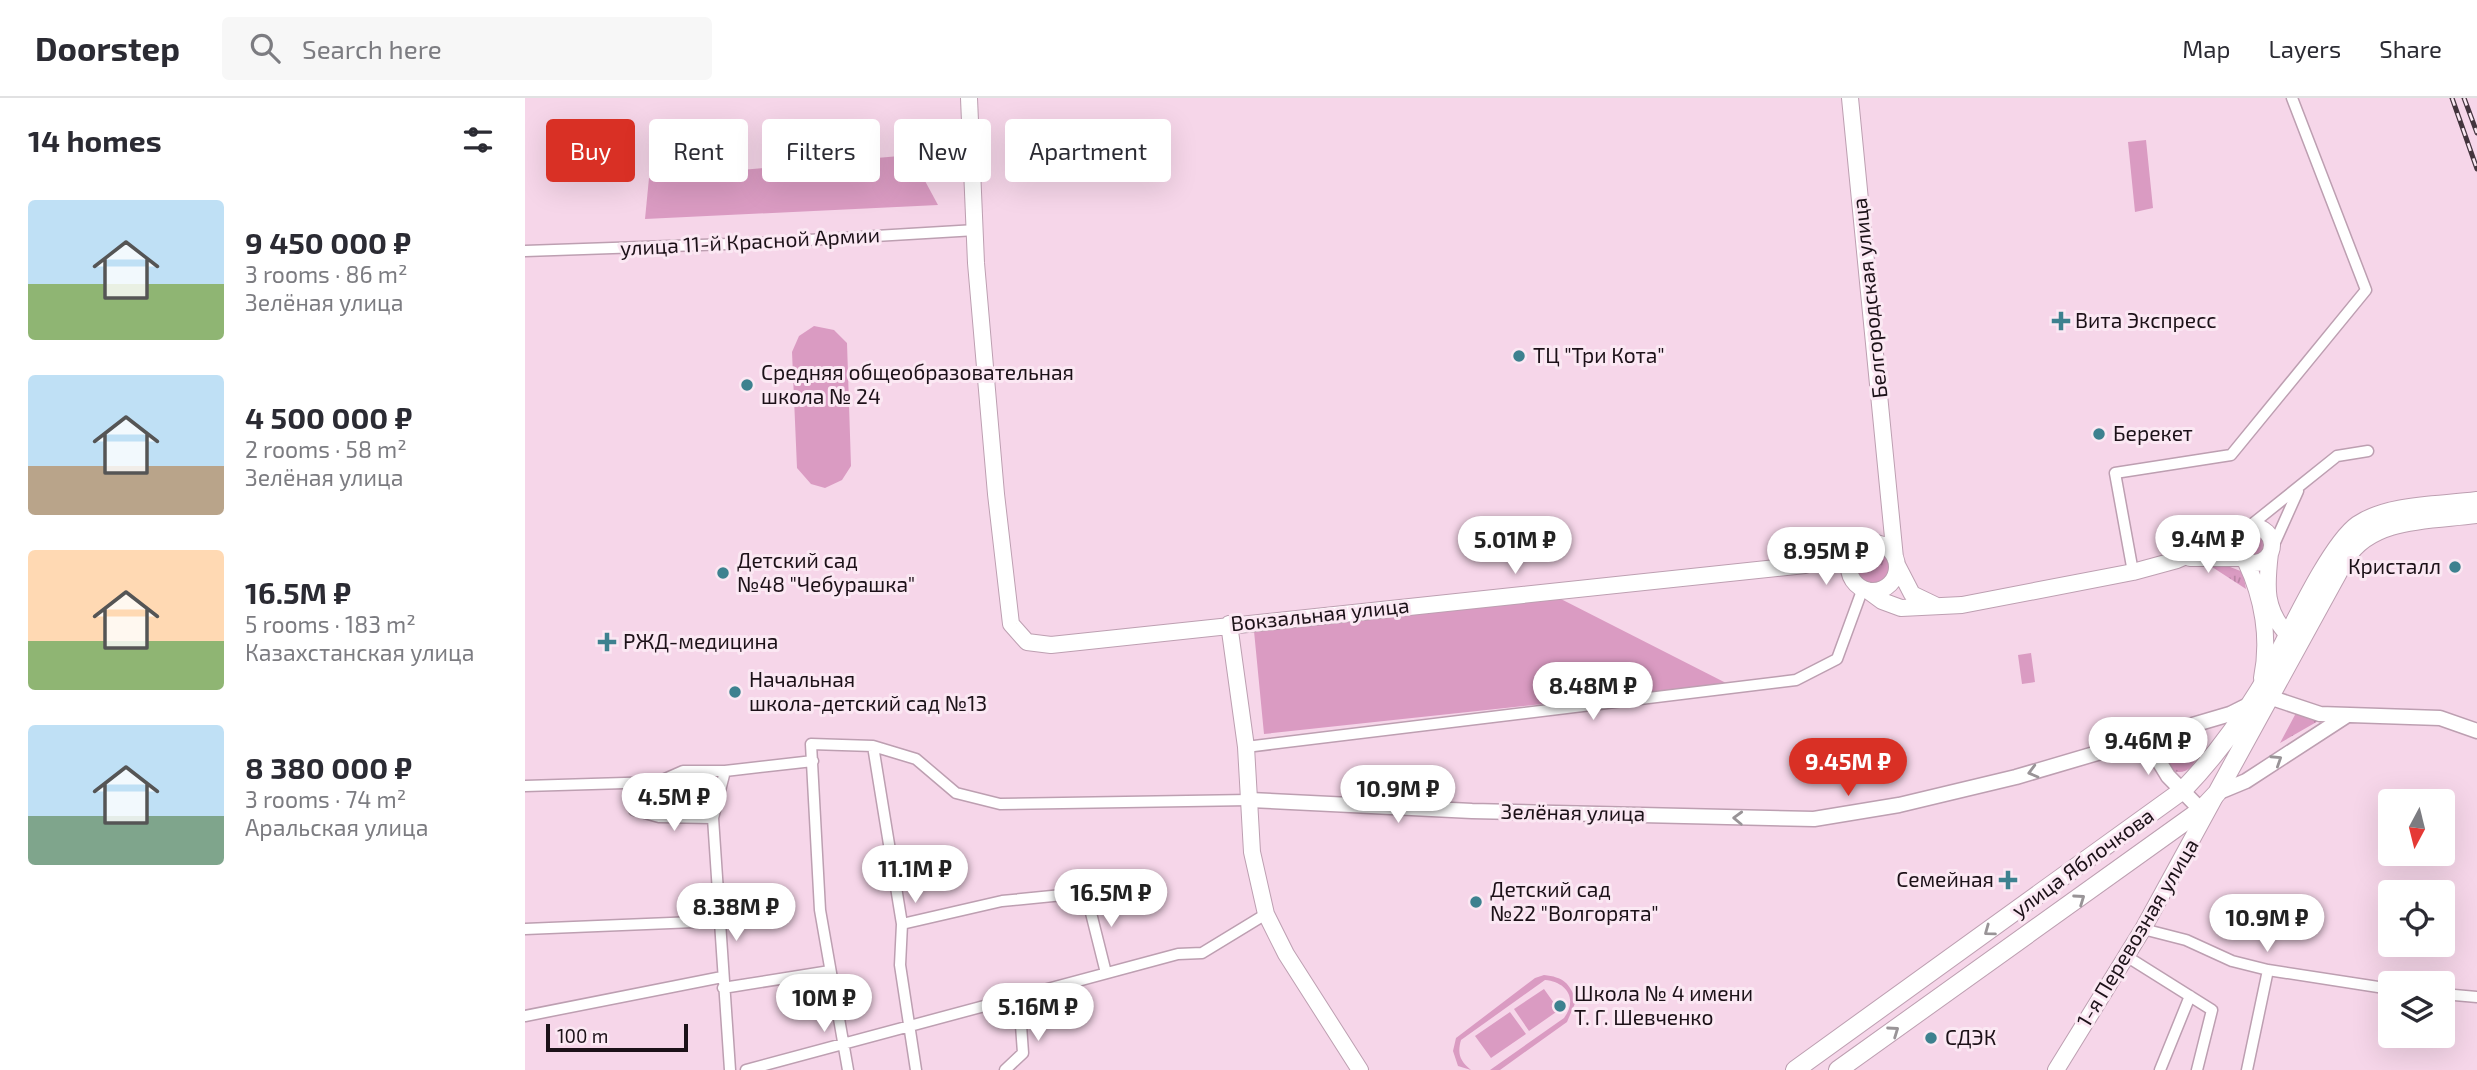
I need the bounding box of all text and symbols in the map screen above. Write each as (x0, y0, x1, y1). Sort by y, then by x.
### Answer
search box (222, 17, 712, 80)
text: Doorstep (35, 28, 180, 68)
icon: search (246, 29, 284, 67)
text: Search here (302, 33, 442, 64)
text: Map (2182, 34, 2230, 63)
text: Layers (2268, 34, 2341, 63)
text: Share (2379, 34, 2442, 63)
chip: Buy (546, 119, 635, 182)
chip: Rent (649, 119, 748, 182)
chip: Filters (762, 119, 880, 182)
chip: New (894, 119, 991, 182)
chip: Apartment (1005, 119, 1171, 182)
icon: filters (459, 121, 497, 159)
text: 14 homes (28, 122, 162, 158)
street label: Белгородская улица (1846, 197, 1892, 400)
street label: улица 11-й Красной Армии (619, 221, 881, 261)
text: 9 450 000 ₽ (245, 224, 411, 260)
icon: home (84, 228, 168, 312)
text: 3 rooms · 86 m² (245, 260, 407, 288)
text: Зелёная улица (245, 288, 403, 316)
place label: Вита Экспресс (2075, 307, 2217, 332)
marker: Вита Экспресс (2053, 313, 2069, 329)
place label: ТЦ "Три Кота" (1533, 342, 1665, 367)
marker: ТЦ "Три Кота" (1511, 348, 1527, 364)
place label: Средняя общеобразовательная школа № 24 (761, 359, 1074, 408)
marker: Средняя общеобразовательная школа № 24 (739, 377, 755, 393)
text: 4 500 000 ₽ (245, 399, 413, 435)
icon: home (84, 403, 168, 487)
place label: Берекет (2113, 420, 2193, 445)
marker: Берекет (2091, 426, 2107, 442)
text: 2 rooms · 58 m² (245, 435, 407, 463)
text: Зелёная улица (245, 463, 403, 491)
pin: 9.4M ₽ (2151, 516, 2265, 575)
pin: 5.01M ₽ (1450, 517, 1580, 576)
text: 9.4M ₽ (2171, 524, 2245, 552)
text: 5.01M ₽ (1474, 525, 1556, 553)
pin: 8.95M ₽ (1761, 528, 1891, 587)
text: 8.95M ₽ (1783, 536, 1869, 564)
place label: Детский сад №48 "Чебурашка" (737, 547, 915, 597)
place label: Кристалл (2348, 553, 2441, 578)
marker: Кристалл (2447, 559, 2463, 575)
marker: Детский сад №48 "Чебурашка" (715, 565, 731, 581)
text: 16.5M ₽ (245, 574, 351, 610)
icon: home (84, 578, 168, 662)
street label: Вокзальная улица (1229, 592, 1410, 636)
text: 5 rooms · 183 m² (245, 610, 416, 638)
place label: РЖД-медицина (623, 628, 778, 653)
marker: РЖД-медицина (597, 632, 617, 652)
text: Казахстанская улица (245, 638, 474, 666)
pin: 8.48M ₽ (1528, 662, 1658, 722)
place label: Начальная школа-детский сад №13 (749, 666, 987, 715)
text: 8.48M ₽ (1549, 671, 1637, 699)
marker: Начальная школа-детский сад №13 (727, 684, 743, 700)
pin: 9.46M ₽ (2083, 718, 2213, 777)
text: 9.46M ₽ (2105, 726, 2191, 754)
pin: 9.45M ₽ (1783, 738, 1913, 798)
text: 9.45M ₽ (1805, 747, 1891, 775)
text: 8 380 000 ₽ (245, 749, 412, 785)
icon: home (84, 753, 168, 837)
one-way arrow (2269, 756, 2282, 769)
one-way arrow (2027, 764, 2039, 778)
pin: 10.9M ₽ (1333, 766, 1463, 825)
pin: 4.5M ₽ (617, 774, 731, 833)
text: 10.9M ₽ (1356, 774, 1440, 802)
text: 4.5M ₽ (638, 782, 710, 810)
text: 3 rooms · 74 m² (245, 785, 406, 813)
north arrow (2378, 789, 2455, 866)
map controls (2378, 789, 2455, 1048)
street label: Зелёная улица (1501, 798, 1646, 826)
street label: улица Яблочкова (2006, 802, 2159, 923)
one-way arrow (1732, 810, 1743, 825)
text: Аральская улица (245, 813, 428, 841)
street label: 1-я Перевозная улица (2071, 834, 2204, 1031)
pin: 11.1M ₽ (850, 846, 980, 905)
text: 11.1M ₽ (878, 854, 952, 882)
place label: Семейная (1896, 866, 1994, 891)
pin: 16.5M ₽ (1046, 870, 1176, 929)
marker: Семейная (2000, 872, 2016, 888)
place label: Детский сад №22 "Волгорята" (1490, 876, 1659, 925)
text: 16.5M ₽ (1070, 878, 1152, 906)
button: locate (2378, 880, 2455, 957)
pin: 8.38M ₽ (671, 884, 801, 943)
text: 8.38M ₽ (693, 892, 779, 920)
marker: Детский сад №22 "Волгорята" (1468, 894, 1484, 910)
pin: 10.9M ₽ (2202, 894, 2332, 954)
one-way arrow (2072, 895, 2085, 907)
text: 10.9M ₽ (2225, 903, 2309, 931)
one-way arrow (1984, 922, 1997, 935)
button: layers (2378, 971, 2455, 1048)
pin: 10M ₽ (775, 974, 873, 1034)
place label: Школа № 4 имени Т. Г. Шевченко (1574, 980, 1753, 1029)
text: 10M ₽ (792, 983, 856, 1011)
pin: 5.16M ₽ (973, 984, 1103, 1043)
text: 5.16M ₽ (998, 992, 1078, 1020)
marker: Школа № 4 имени Т. Г. Шевченко (1552, 998, 1568, 1014)
scale bar (546, 1021, 688, 1053)
text: 100 m (557, 1024, 608, 1047)
place label: СДЭК (1945, 1024, 1996, 1049)
one-way arrow (1886, 1026, 1899, 1039)
marker: СДЭК (1923, 1030, 1939, 1046)

